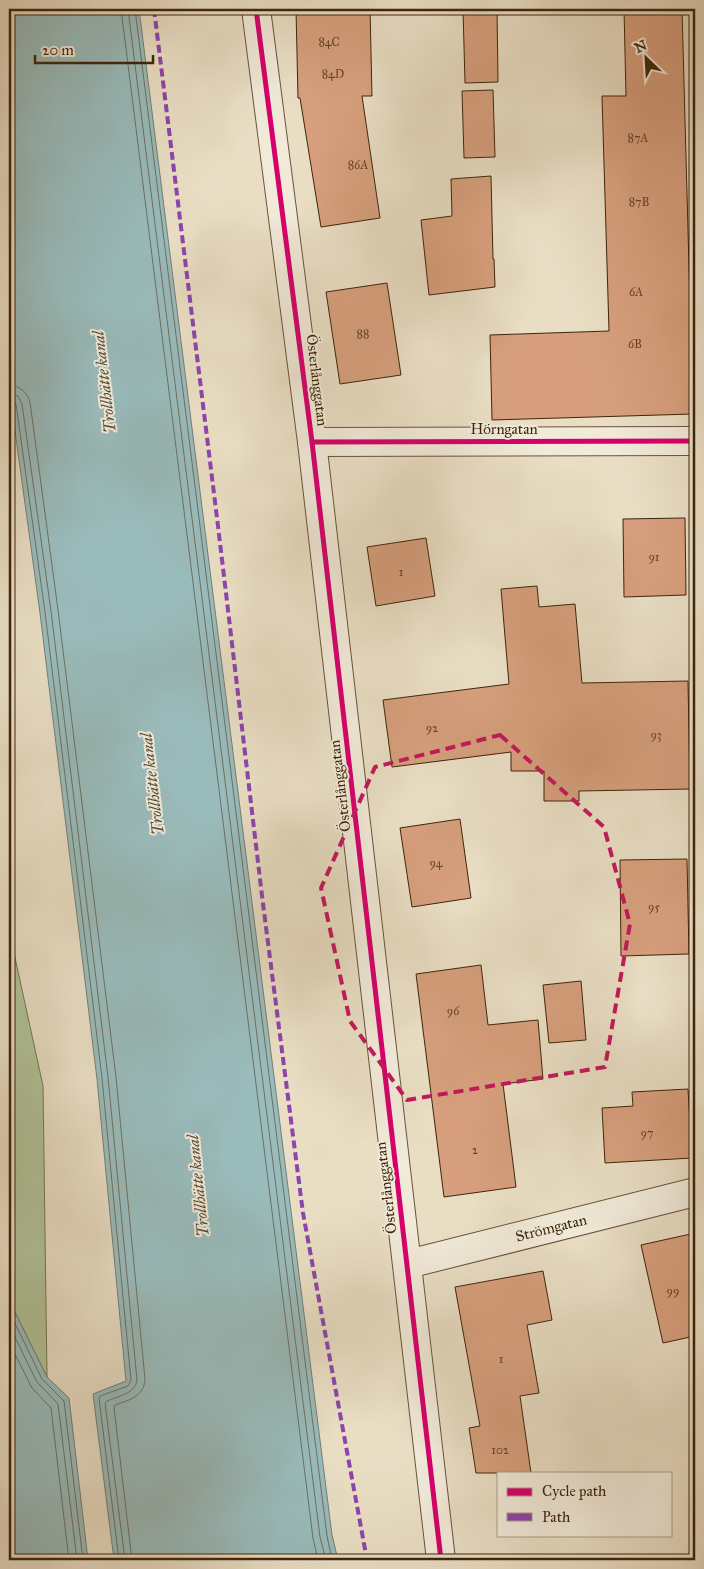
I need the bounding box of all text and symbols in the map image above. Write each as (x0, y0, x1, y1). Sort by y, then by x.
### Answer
scale bar (35, 32, 152, 64)
north arrow (622, 32, 672, 82)
house number: 84C (318, 35, 340, 49)
text: N (632, 36, 650, 57)
text: 20 m (42, 41, 74, 59)
house number: 84D (322, 67, 344, 81)
house number: 87A (628, 131, 648, 145)
house number: 86A (348, 158, 368, 172)
house number: 87B (629, 195, 649, 209)
house number: 6A (629, 285, 643, 299)
house number: 88 (357, 327, 369, 341)
water label: Trollhätte kanal (88, 328, 120, 434)
street label: Österlånggatan (302, 333, 333, 427)
house number: 6B (628, 337, 642, 351)
street label: Hörngatan (470, 420, 538, 438)
house number: 91 (648, 550, 660, 564)
house number: 1 (399, 565, 404, 579)
house number: 92 (426, 721, 438, 735)
house number: 93 (650, 728, 662, 742)
water label: Trollhätte kanal (136, 730, 168, 836)
street label: Österlånggatan (324, 739, 355, 833)
house number: 94 (429, 856, 443, 870)
house number: 95 (648, 900, 660, 914)
house number: 96 (447, 1004, 460, 1018)
house number: 97 (641, 1126, 653, 1140)
water label: Trollhätte kanal (183, 1132, 213, 1238)
street label: Österlånggatan (370, 1141, 401, 1235)
house number: 2 (472, 1143, 478, 1157)
street label: Strömgatan (513, 1210, 589, 1246)
house number: 99 (667, 1284, 679, 1298)
house number: 1 (499, 1352, 504, 1366)
house number: 102 (491, 1443, 509, 1457)
legend (497, 1472, 672, 1536)
text: Cycle path (542, 1482, 607, 1500)
text: Path (542, 1508, 571, 1526)

